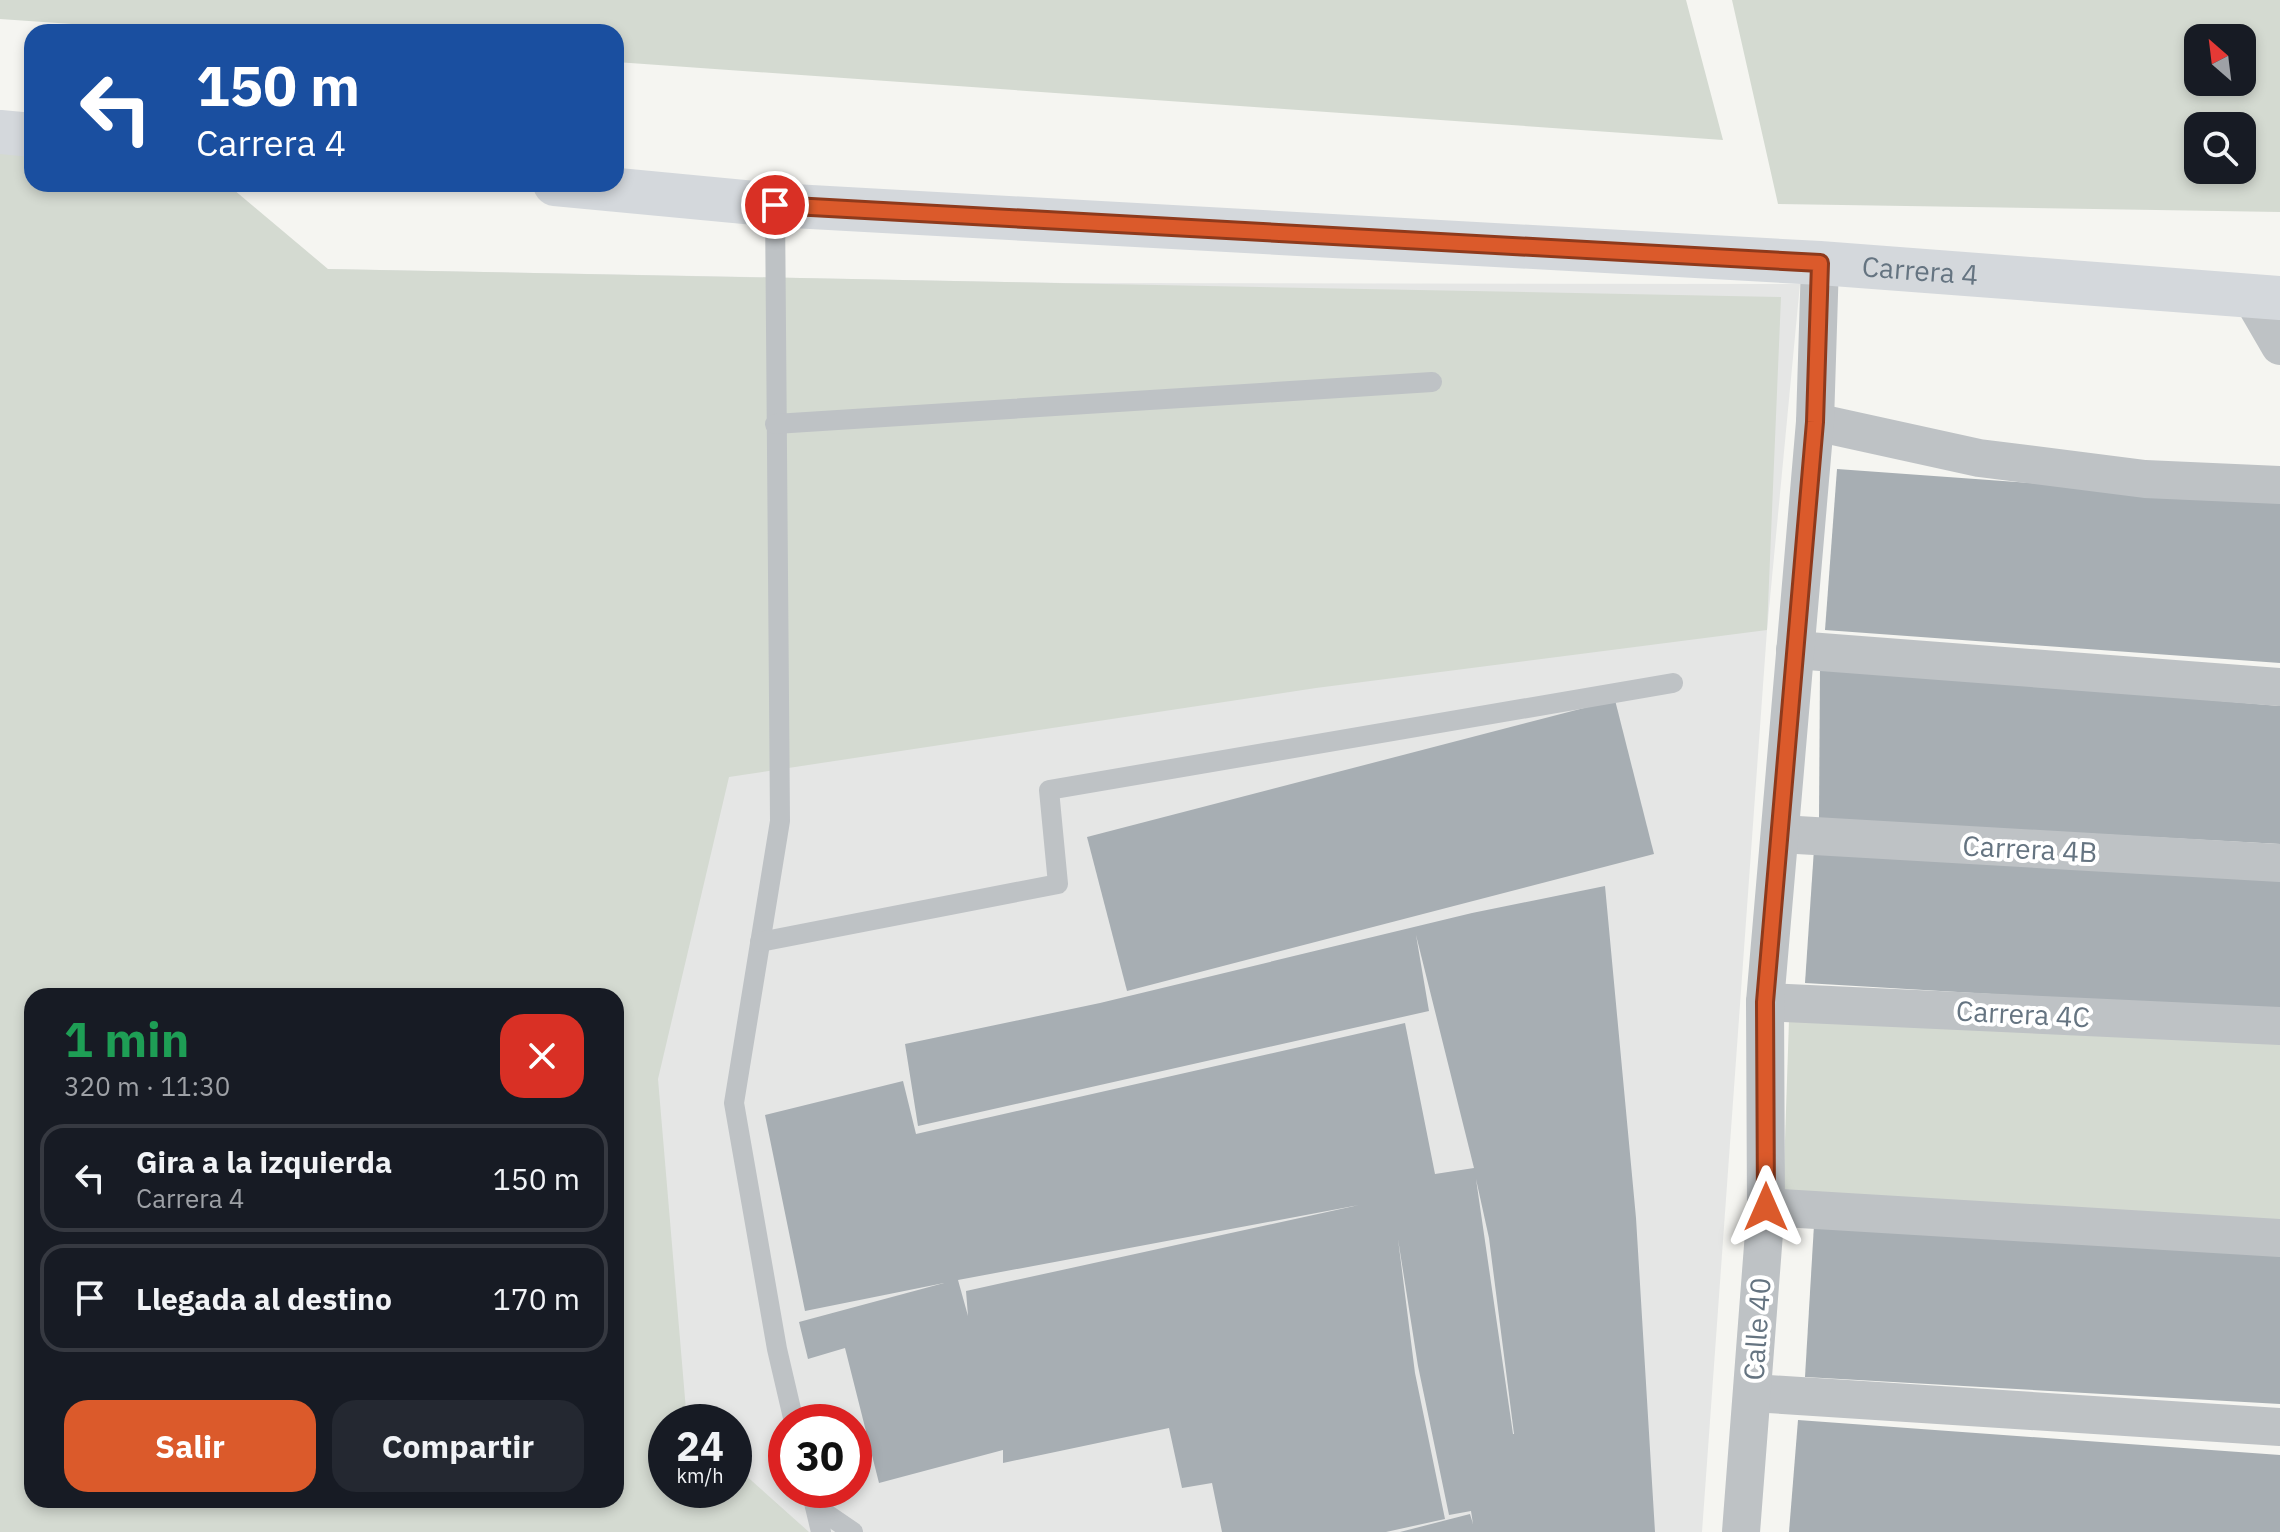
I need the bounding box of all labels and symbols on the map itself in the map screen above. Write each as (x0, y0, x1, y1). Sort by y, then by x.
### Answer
north arrow (2184, 24, 2256, 96)
pin (741, 171, 809, 239)
street label: Carrera 4 (1861, 247, 1980, 293)
street label: Carrera 4B (1962, 826, 2098, 871)
street label: Carrera 4C (1955, 992, 2091, 1035)
position arrow (1724, 1165, 1808, 1249)
street label: Calle 40 (1734, 1276, 1779, 1382)
speed limit sign: 30 (768, 1404, 872, 1508)

